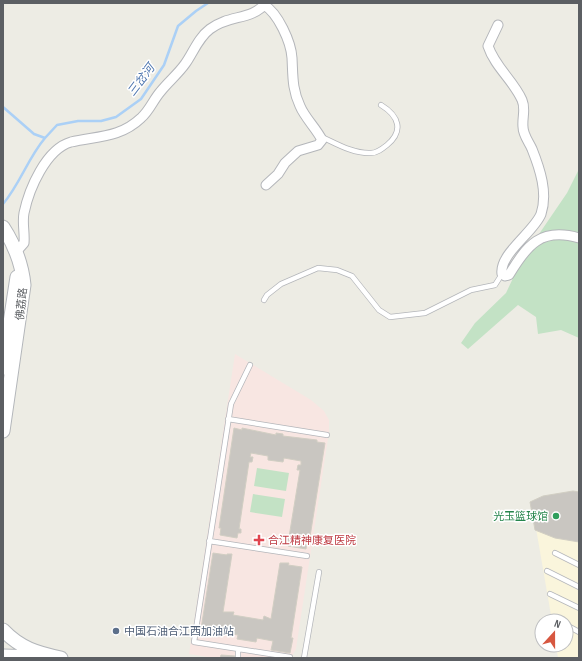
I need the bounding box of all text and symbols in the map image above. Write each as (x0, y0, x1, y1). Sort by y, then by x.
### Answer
water label: 三岔河 (125, 60, 159, 99)
street label: 佛荔路 (13, 287, 30, 321)
place label: 光玉篮球馆 (493, 510, 548, 523)
marker: 光玉篮球馆 (551, 511, 561, 521)
marker: 合江精神康复医院 (253, 534, 265, 546)
place label: 合江精神康复医院 (268, 534, 356, 547)
north arrow (534, 613, 574, 653)
text: N (552, 617, 563, 631)
place label: 中国石油合江西加油站 (124, 625, 234, 638)
marker: 中国石油合江西加油站 (111, 626, 121, 636)

